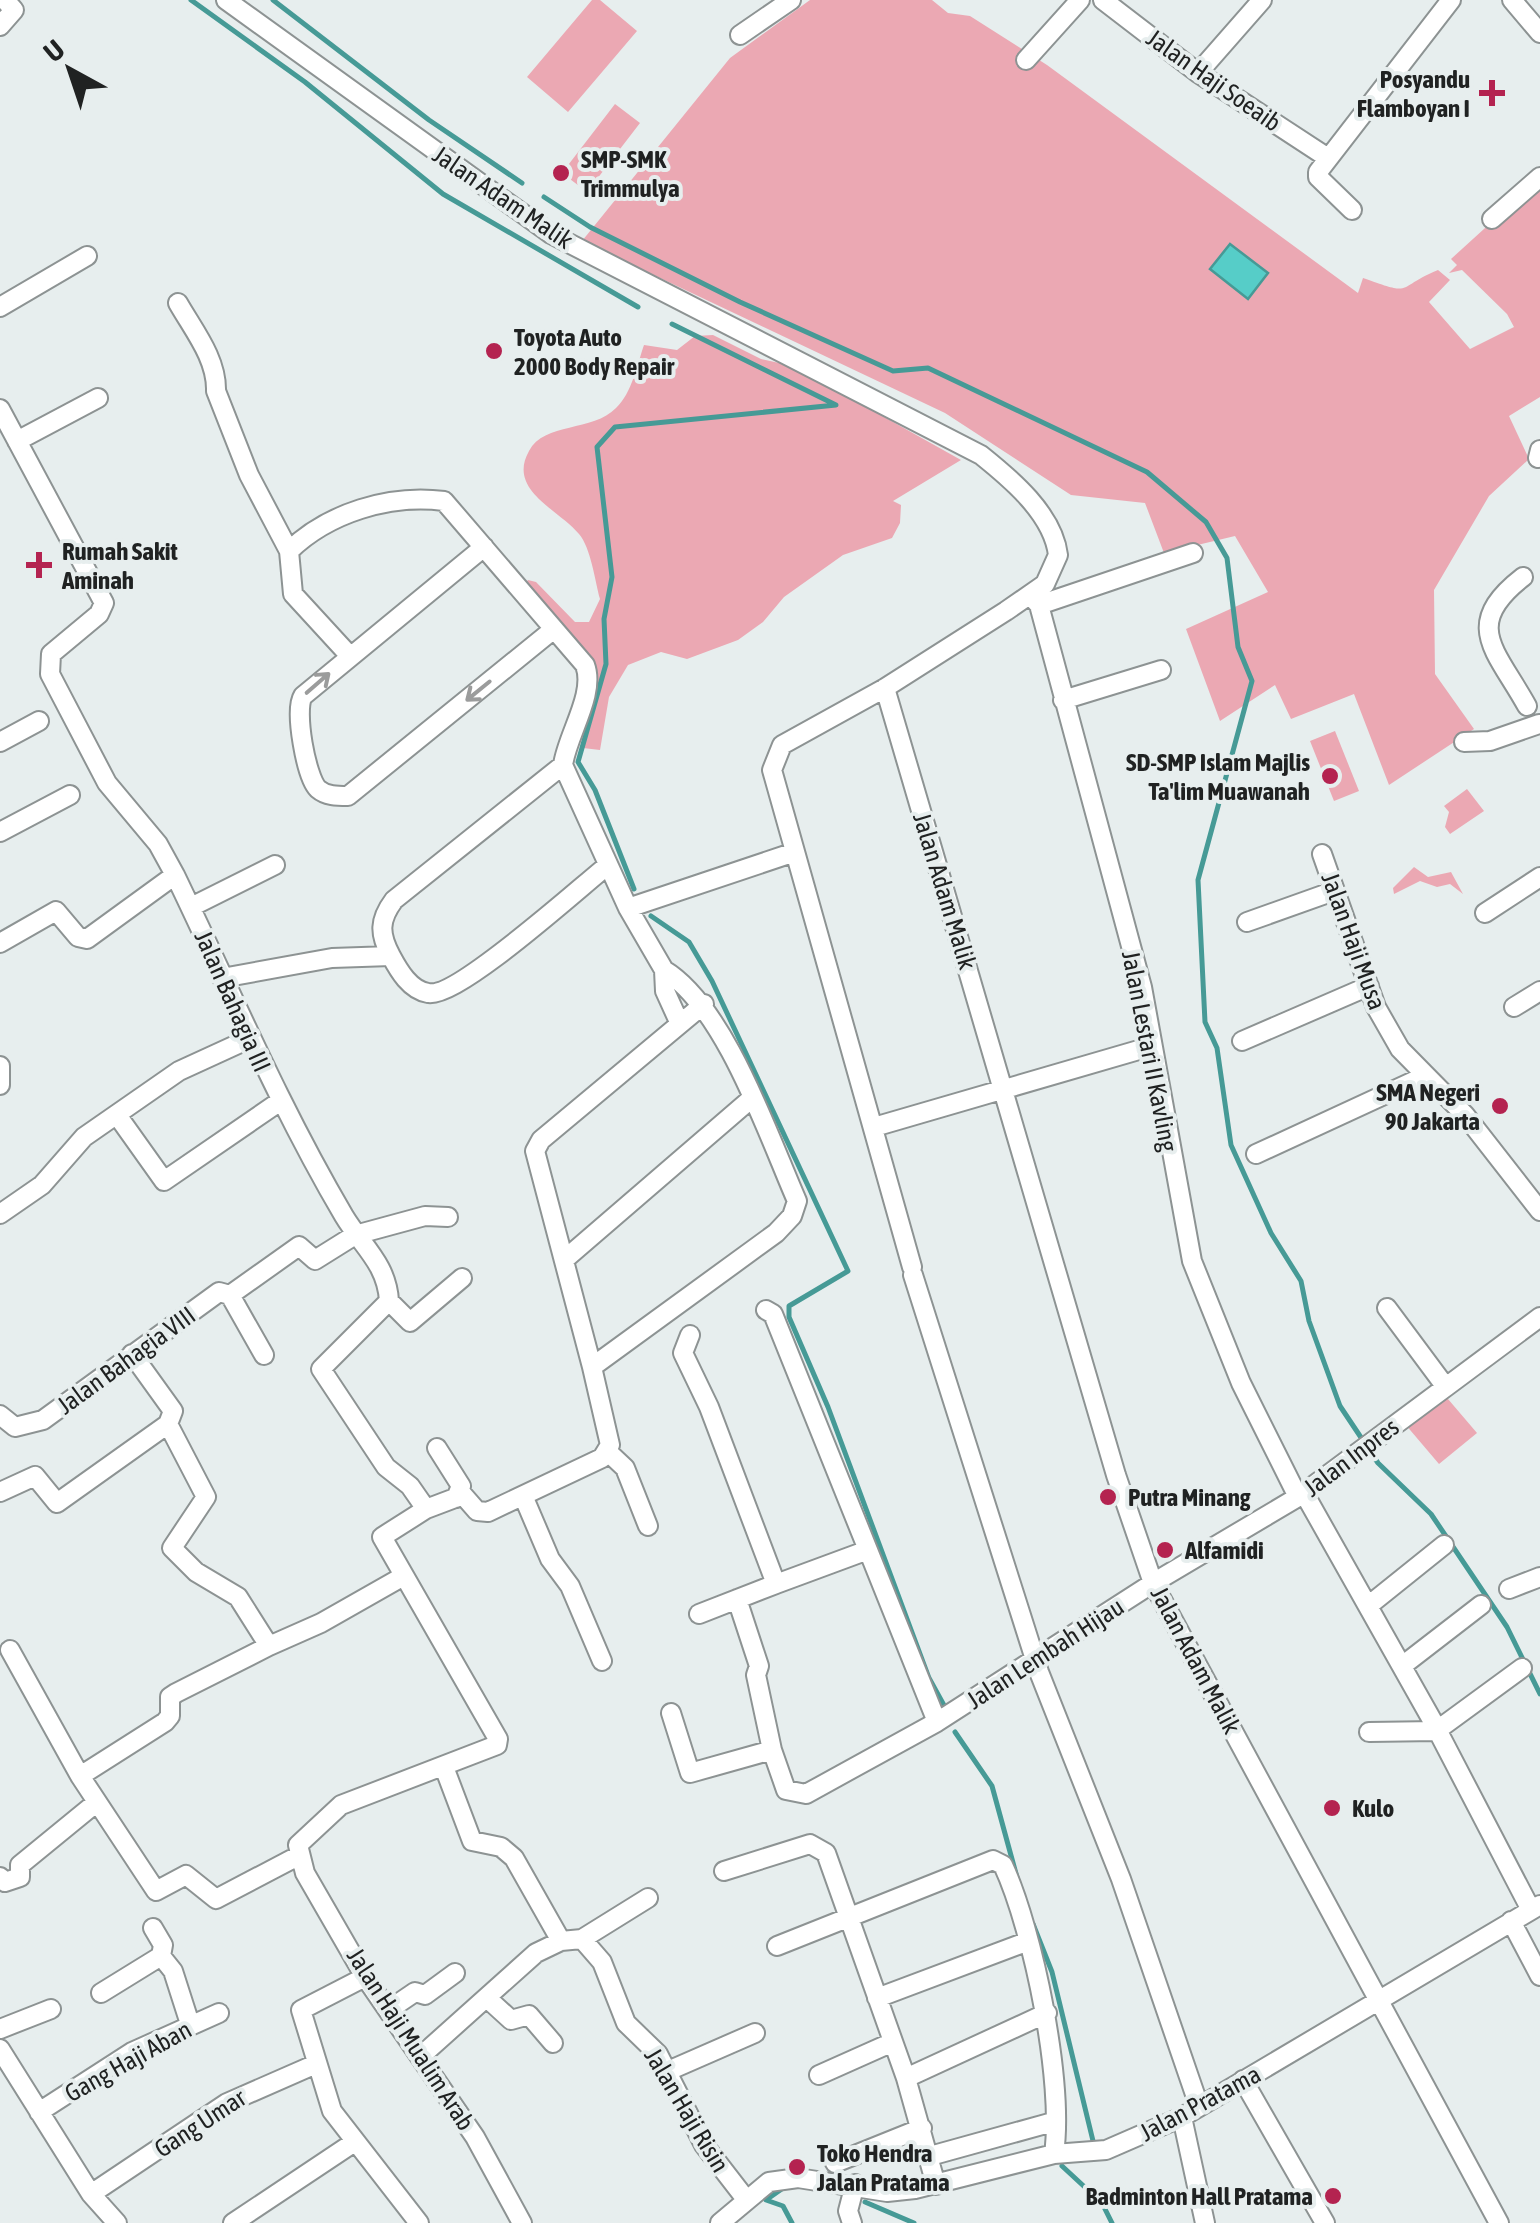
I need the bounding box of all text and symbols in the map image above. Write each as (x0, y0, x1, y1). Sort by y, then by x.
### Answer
north arrow (20, 20, 120, 120)
street label: Jalan Haji Soeaib (1142, 23, 1286, 137)
text: U (37, 33, 71, 68)
place label: Posyandu Flamboyan I (1357, 65, 1470, 122)
marker: Posyandu Flamboyan I (1479, 80, 1505, 106)
street label: Jalan Adam Malik (428, 140, 578, 254)
place label: SMP-SMK Trimmulya (581, 145, 680, 202)
marker: SMP-SMK Trimmulya (550, 162, 572, 184)
place label: Toyota Auto 2000 Body Repair (514, 323, 675, 380)
marker: Toyota Auto 2000 Body Repair (483, 340, 505, 362)
place label: Rumah Sakit Aminah (61, 537, 179, 594)
marker: Rumah Sakit Aminah (26, 552, 52, 578)
one-way arrow (304, 672, 330, 694)
one-way arrow (465, 680, 492, 701)
place label: SD-SMP Islam Majlis Ta'lim Muawanah (1126, 748, 1310, 805)
marker: SD-SMP Islam Majlis Ta'lim Muawanah (1319, 765, 1341, 787)
street label: Jalan Adam Malik (908, 809, 982, 973)
street label: Jalan Haji Musa (1316, 869, 1392, 1013)
street label: Jalan Bahagia III (189, 926, 277, 1076)
street label: Jalan Lestari II Kavling (1117, 948, 1183, 1154)
place label: SMA Negeri 90 Jakarta (1376, 1078, 1480, 1135)
marker: SMA Negeri 90 Jakarta (1489, 1095, 1511, 1117)
street label: Jalan Bahagia VIII (52, 1301, 200, 1419)
street label: Jalan Inpres (1298, 1412, 1404, 1502)
place label: Putra Minang (1128, 1483, 1251, 1511)
marker: Putra Minang (1097, 1486, 1119, 1508)
place label: Alfamidi (1184, 1536, 1264, 1564)
marker: Alfamidi (1154, 1539, 1176, 1561)
street label: Jalan Adam Malik (1146, 1582, 1246, 1738)
street label: Jalan Lembah Hijau (961, 1592, 1129, 1714)
place label: Kulo (1352, 1794, 1394, 1822)
marker: Kulo (1321, 1797, 1343, 1819)
street label: Jalan Haji Mualim Arab (342, 1943, 480, 2135)
street label: Gang Haji Aban (60, 2015, 196, 2107)
street label: Jalan Haji Risin (639, 2043, 735, 2177)
street label: Jalan Pratama (1135, 2060, 1265, 2146)
street label: Gang Umar (149, 2083, 251, 2163)
place label: Toko Hendra Jalan Pratama (816, 2139, 950, 2196)
marker: Toko Hendra Jalan Pratama (786, 2156, 808, 2178)
place label: Badminton Hall Pratama (1086, 2182, 1313, 2210)
marker: Badminton Hall Pratama (1322, 2185, 1344, 2207)

